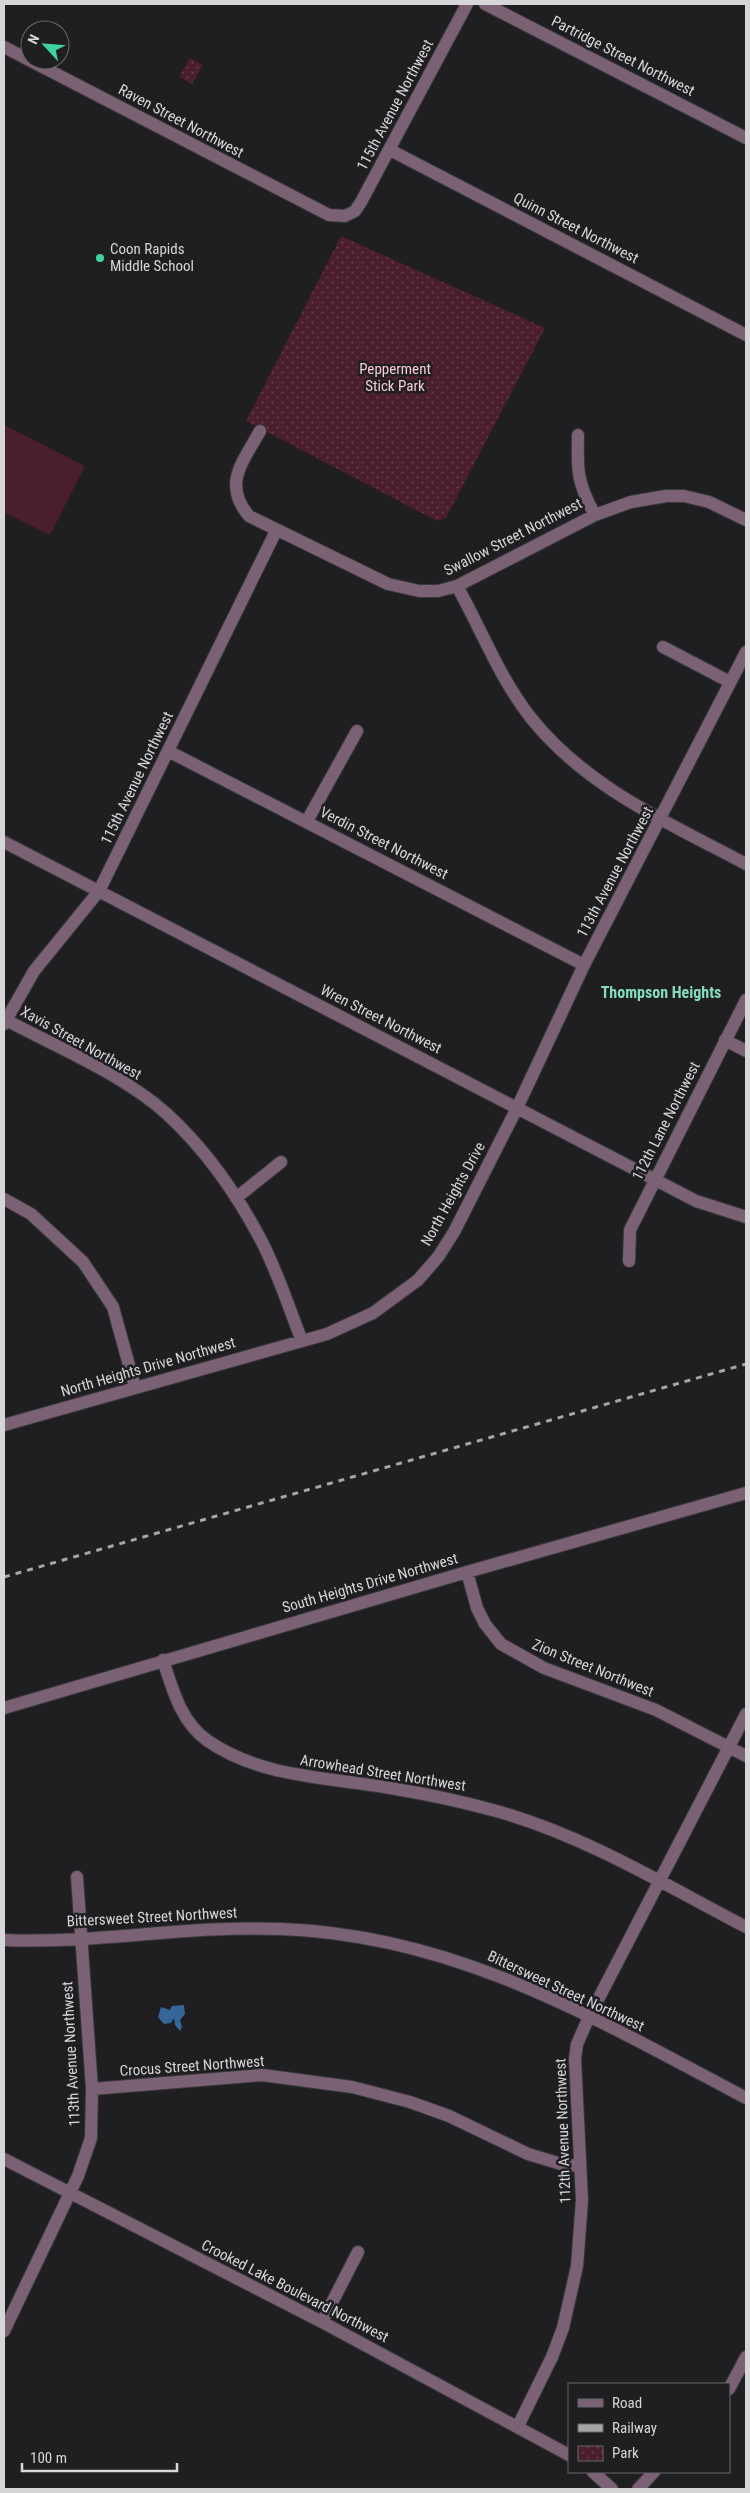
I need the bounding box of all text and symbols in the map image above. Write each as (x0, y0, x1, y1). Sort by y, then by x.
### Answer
street label: Partridge Street Northwest (548, 12, 698, 100)
north arrow (20, 20, 70, 70)
text: N (24, 32, 42, 47)
street label: 115th Avenue Northwest (353, 37, 437, 173)
street label: Raven Street Northwest (115, 80, 247, 162)
street label: Quinn Street Northwest (511, 189, 641, 267)
place label: Coon Rapids Middle School (110, 240, 194, 275)
marker: Coon Rapids Middle School (94, 252, 106, 264)
park label: Pepperment Stick Park (359, 360, 431, 395)
street label: Swallow Street Northwest (441, 494, 585, 580)
street label: 115th Avenue Northwest (97, 709, 177, 847)
street label: Verdin Street Northwest (317, 803, 451, 883)
street label: 113th Avenue Northwest (573, 804, 657, 940)
street label: Wren Street Northwest (317, 981, 445, 1057)
district label: Thompson Heights (601, 983, 721, 1002)
street label: Xavis Street Northwest (17, 1002, 145, 1084)
street label: 112th Lane Northwest (628, 1059, 704, 1183)
street label: North Heights Drive (417, 1139, 489, 1249)
street label: North Heights Drive Northwest (59, 1333, 237, 1401)
street label: South Heights Drive Northwest (280, 1549, 460, 1617)
street label: Zion Street Northwest (530, 1635, 656, 1701)
street label: Arrowhead Street Northwest (299, 1751, 467, 1795)
street label: Bittersweet Street Northwest (66, 1904, 238, 1930)
street label: Bittersweet Street Northwest (485, 1947, 647, 2035)
street label: 113th Avenue Northwest (58, 1981, 84, 2127)
street label: Crocus Street Northwest (119, 2052, 265, 2080)
street label: 112th Avenue Northwest (551, 2058, 575, 2204)
street label: Crooked Lake Boulevard Northwest (198, 2236, 392, 2346)
legend (568, 2383, 730, 2473)
text: Road (612, 2394, 642, 2412)
text: Railway (612, 2419, 657, 2437)
scale bar (22, 2440, 178, 2472)
text: Park (612, 2444, 639, 2462)
text: 100 m (30, 2449, 67, 2467)

